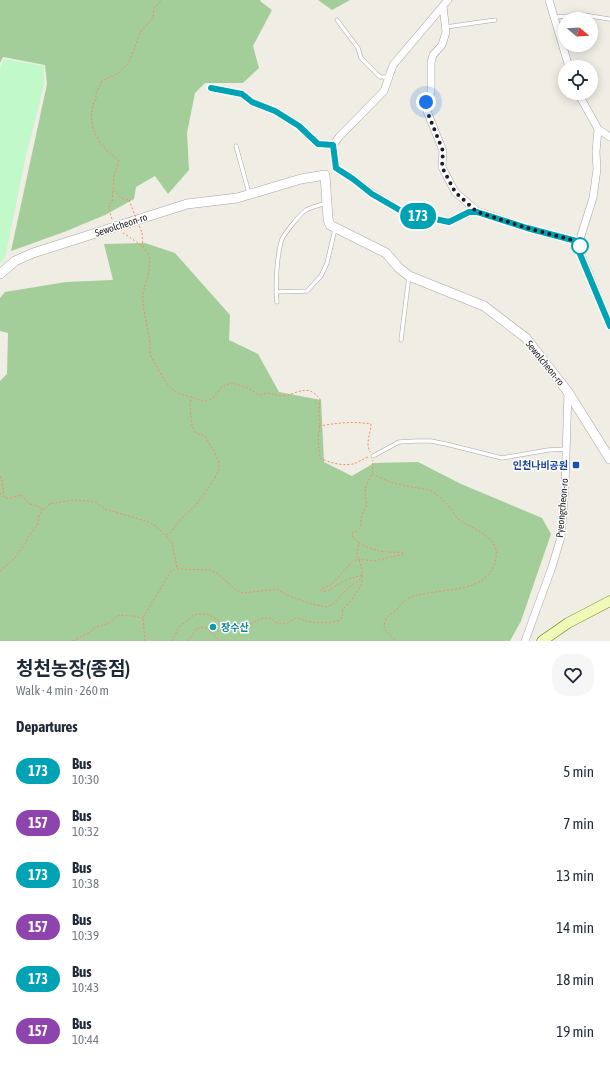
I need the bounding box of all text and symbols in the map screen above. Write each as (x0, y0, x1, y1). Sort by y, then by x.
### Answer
north arrow (558, 12, 598, 52)
map controls (558, 12, 598, 100)
button: locate (558, 60, 598, 100)
your location (416, 92, 436, 112)
line badge: 173 (395, 203, 441, 229)
text: 173 (408, 208, 428, 224)
street label: Sewolcheon-ro (93, 211, 149, 239)
unlabelled marker (571, 237, 589, 255)
street label: Sewolcheon-ro (524, 338, 567, 388)
place label: 인천나비공원 (513, 459, 568, 471)
marker: 인천나비공원 (571, 460, 581, 470)
street label: Pyeongcheon-ro (554, 477, 570, 538)
marker: 장수산 (208, 622, 218, 632)
place label: 장수산 (221, 622, 249, 633)
button: heart (552, 654, 594, 696)
text: 청천농장(종점) (16, 657, 130, 679)
text: Walk · 4 min · 260 m (16, 683, 109, 698)
text: Departures (16, 718, 78, 735)
text: Bus (72, 755, 92, 772)
text: 173 (28, 763, 48, 779)
text: 5 min (563, 763, 594, 780)
text: 10:30 (72, 772, 99, 787)
text: Bus (72, 807, 92, 824)
text: 157 (28, 815, 48, 831)
text: 7 min (563, 815, 594, 832)
text: 10:32 (72, 824, 99, 839)
text: Bus (72, 859, 92, 876)
text: 173 (28, 867, 48, 883)
text: 13 min (556, 867, 594, 884)
text: 10:38 (72, 876, 99, 891)
text: Bus (72, 911, 92, 928)
text: 157 (28, 919, 48, 935)
text: 14 min (556, 919, 594, 936)
text: 10:39 (72, 928, 99, 943)
text: Bus (72, 963, 92, 980)
text: 173 (28, 971, 48, 987)
text: 18 min (556, 971, 594, 988)
text: 10:43 (72, 980, 99, 995)
text: Bus (72, 1015, 92, 1032)
text: 157 (28, 1023, 48, 1039)
text: 19 min (556, 1023, 594, 1040)
text: 10:44 (72, 1032, 99, 1047)

